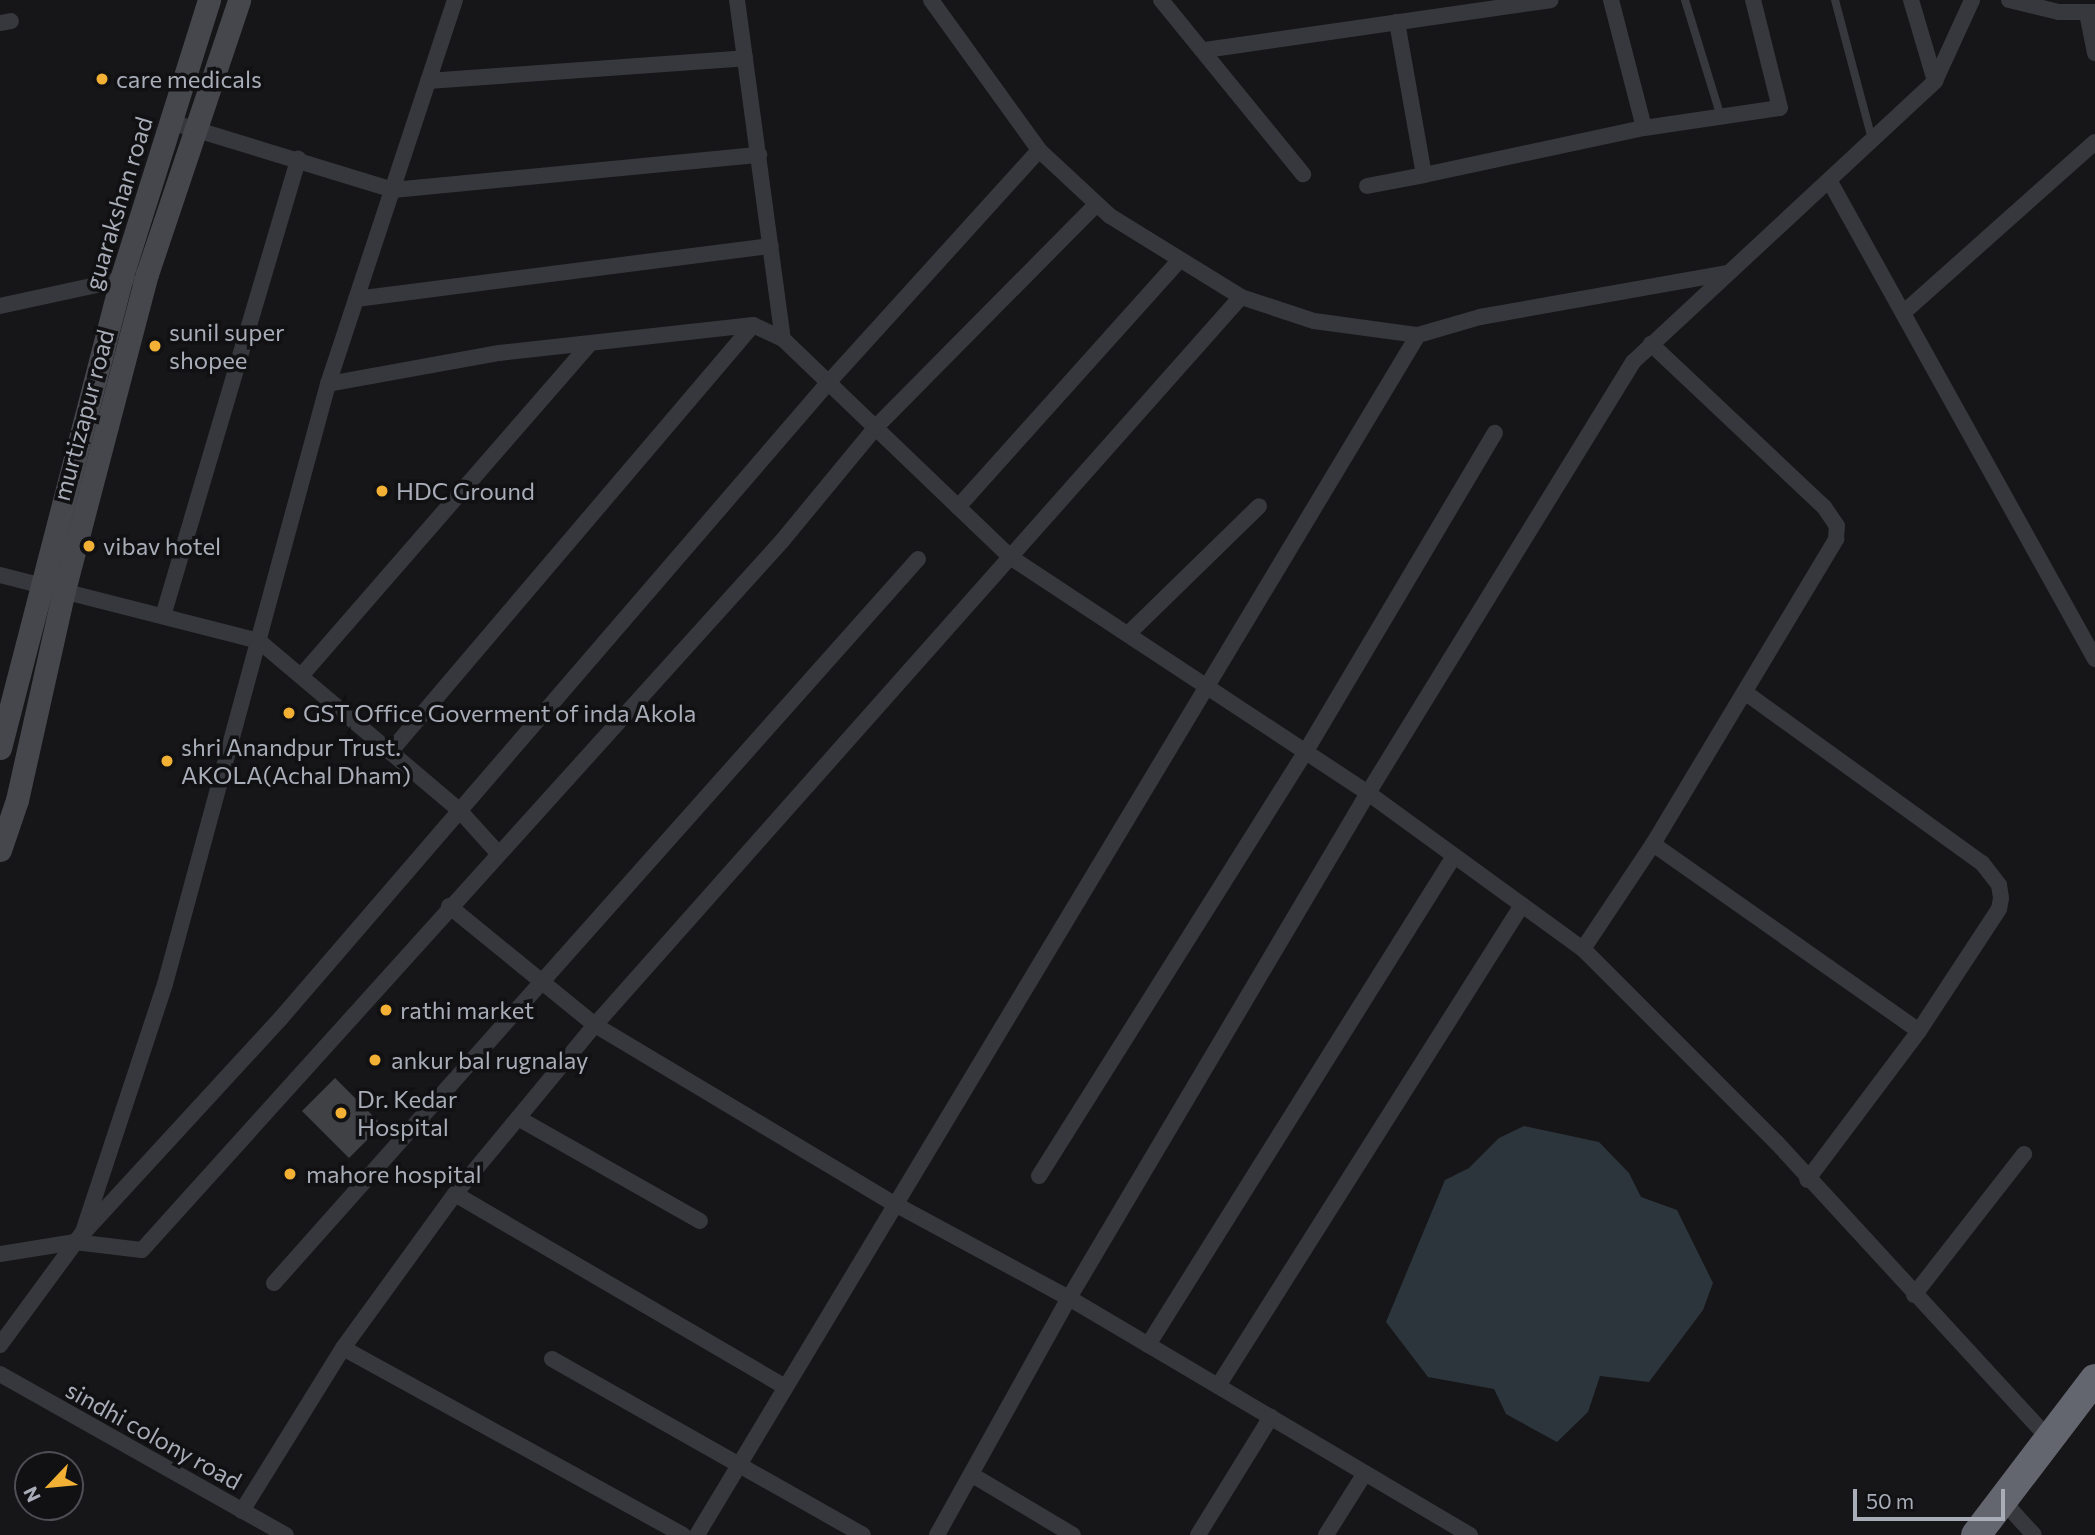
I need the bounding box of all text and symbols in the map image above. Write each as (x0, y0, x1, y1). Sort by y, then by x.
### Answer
place label: care medicals (116, 65, 262, 93)
marker: care medicals (94, 71, 110, 87)
street label: guarakshan road (78, 113, 158, 293)
place label: sunil super shopee (169, 318, 285, 374)
street label: murtizapur road (46, 326, 120, 504)
marker: sunil super shopee (147, 338, 163, 354)
place label: HDC Ground (396, 477, 535, 505)
marker: HDC Ground (374, 483, 390, 499)
place label: vibav hotel (103, 532, 221, 560)
marker: vibav hotel (81, 538, 97, 554)
place label: GST Office Goverment of inda Akola (303, 699, 696, 727)
marker: GST Office Goverment of inda Akola (281, 705, 297, 721)
place label: shri Anandpur Trust. AKOLA(Achal Dham) (181, 733, 411, 789)
marker: shri Anandpur Trust. AKOLA(Achal Dham) (159, 753, 175, 769)
place label: rathi market (400, 996, 534, 1024)
marker: rathi market (378, 1002, 394, 1018)
place label: ankur bal rugnalay (391, 1046, 588, 1074)
marker: ankur bal rugnalay (365, 1050, 385, 1070)
place label: Dr. Kedar Hospital (357, 1085, 457, 1141)
marker: Dr. Kedar Hospital (331, 1103, 351, 1123)
place label: mahore hospital (306, 1160, 482, 1188)
marker: mahore hospital (280, 1164, 300, 1184)
street label: sindhi colony road (61, 1375, 247, 1495)
north arrow (14, 1451, 84, 1521)
scale bar (1857, 1476, 2009, 1520)
text: N (18, 1483, 45, 1506)
text: 50 m (1866, 1488, 1914, 1513)

